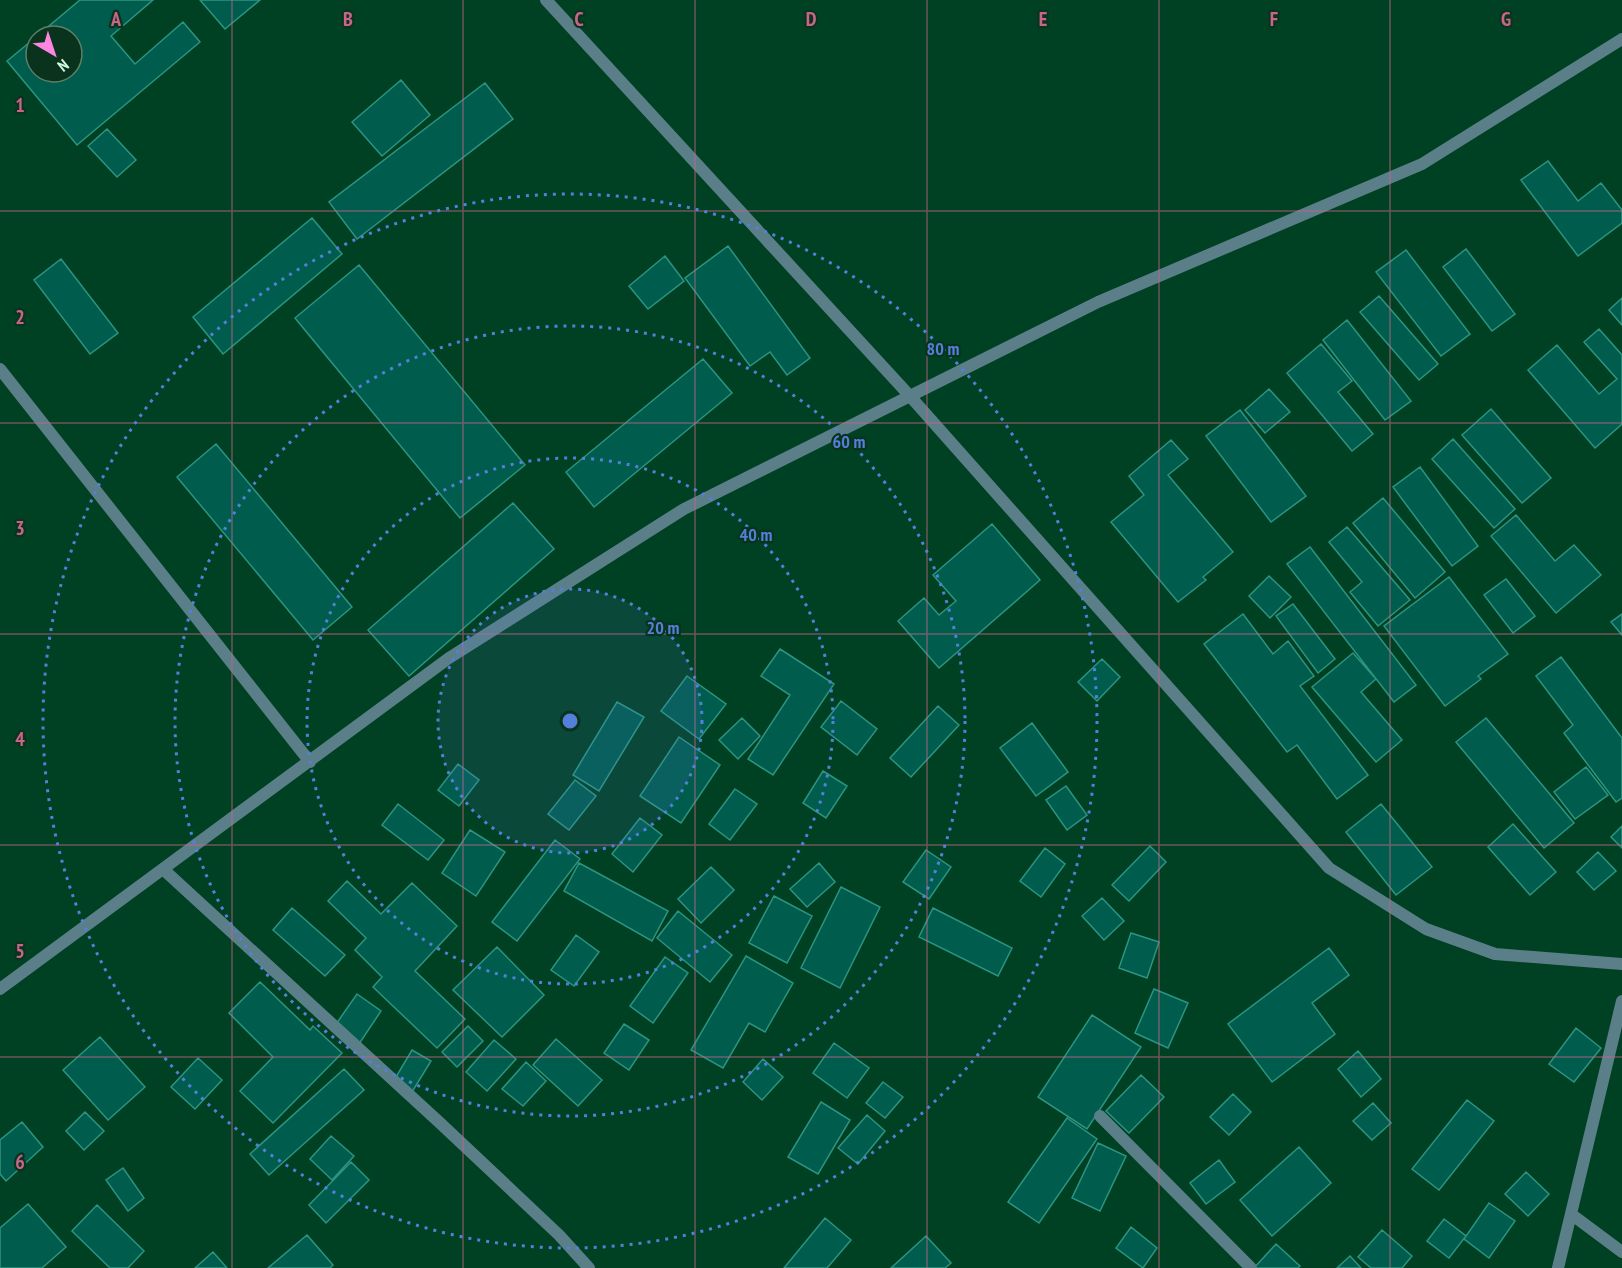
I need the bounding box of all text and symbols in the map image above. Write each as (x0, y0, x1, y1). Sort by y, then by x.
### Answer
text: A (110, 6, 122, 32)
text: B (343, 6, 353, 32)
text: C (574, 6, 584, 32)
text: D (806, 6, 817, 32)
text: E (1039, 6, 1047, 32)
text: F (1270, 6, 1278, 32)
text: G (1501, 6, 1511, 32)
north arrow (24, 24, 84, 84)
text: N (54, 55, 73, 76)
text: 1 (15, 92, 25, 118)
text: 2 (15, 304, 25, 330)
text: 80 m (927, 337, 959, 360)
text: 60 m (833, 430, 865, 453)
text: 3 (15, 515, 25, 541)
text: 40 m (740, 523, 772, 546)
text: 20 m (647, 616, 679, 639)
centre of rings (560, 711, 580, 731)
text: 4 (15, 726, 25, 752)
text: 5 (15, 938, 25, 964)
text: 6 (15, 1149, 25, 1175)

